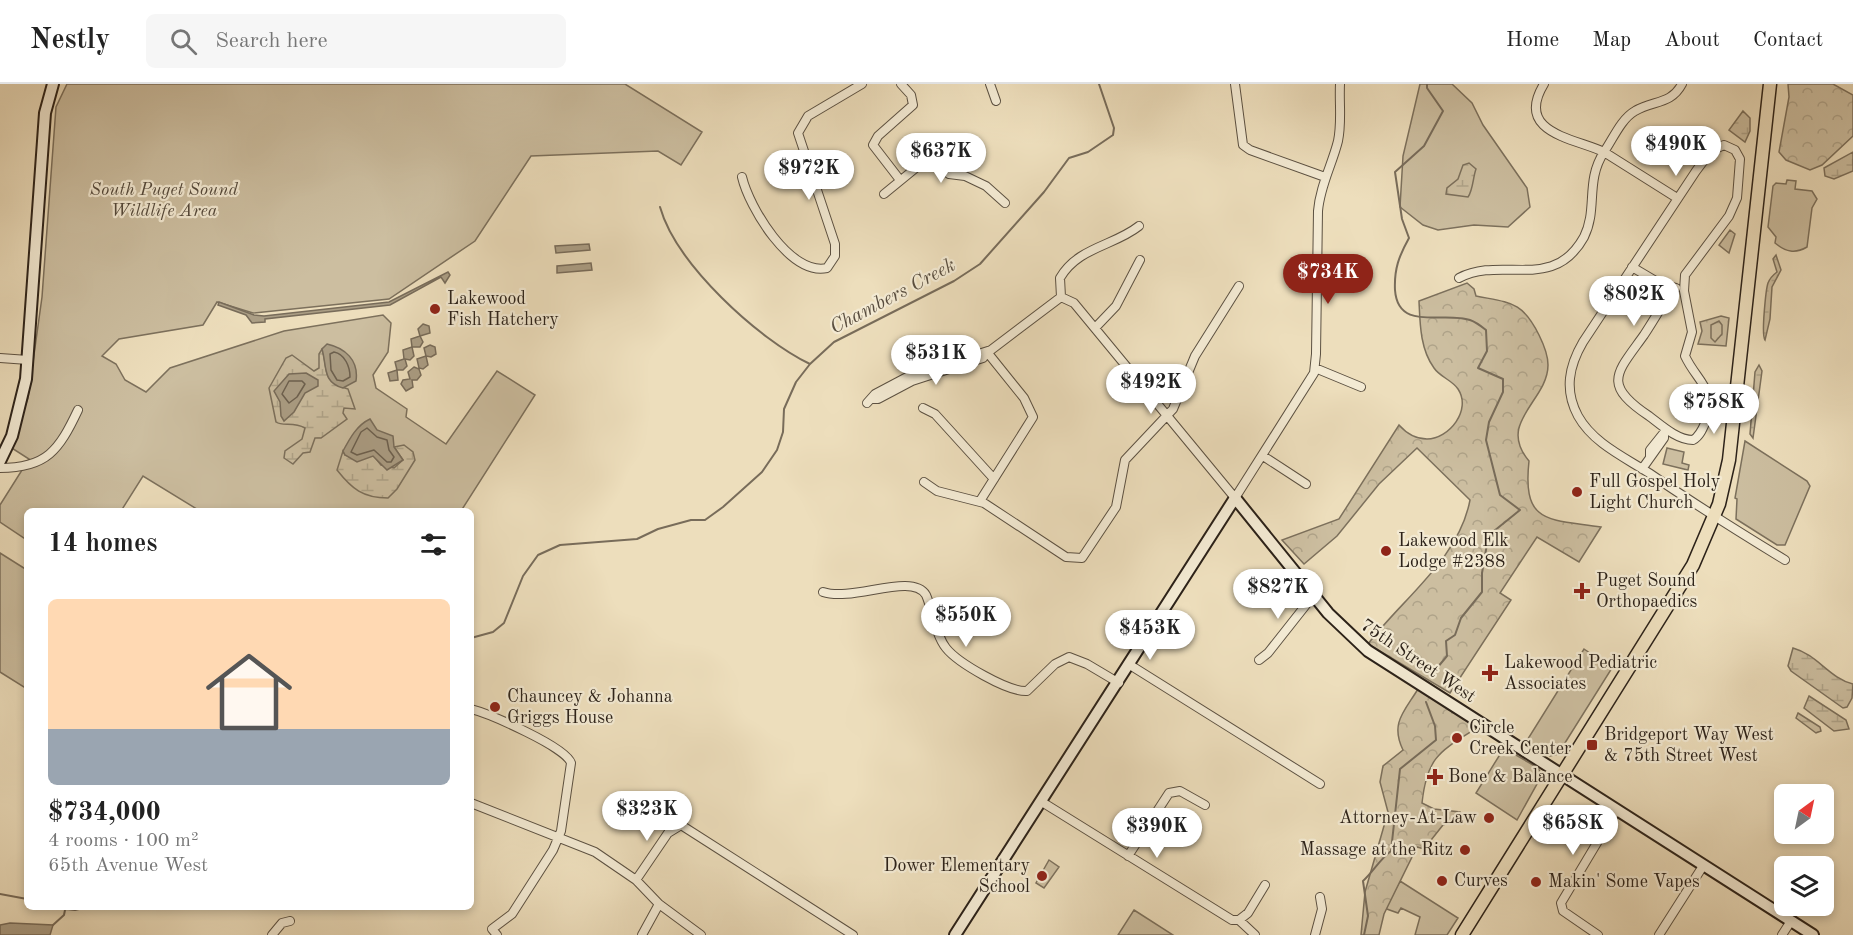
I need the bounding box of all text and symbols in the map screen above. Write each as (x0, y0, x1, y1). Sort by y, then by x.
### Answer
search box (146, 14, 566, 68)
icon: search (167, 25, 200, 58)
text: Nestly (30, 27, 110, 55)
text: Search here (215, 30, 328, 52)
text: Home (1506, 30, 1559, 51)
text: Map (1592, 30, 1631, 51)
text: About (1664, 30, 1720, 51)
text: Contact (1753, 30, 1823, 51)
pin: $490K (1634, 126, 1718, 177)
pin: $637K (899, 133, 983, 184)
text: $490K (1645, 135, 1707, 155)
text: $637K (910, 142, 972, 162)
pin: $972K (767, 150, 851, 201)
text: $972K (778, 159, 840, 179)
park label: South Puget Sound Wildlife Area (90, 181, 239, 220)
pin: $734K (1286, 254, 1370, 305)
water label: Chambers Creek (827, 255, 959, 338)
text: $734K (1297, 263, 1359, 283)
pin: $802K (1592, 276, 1676, 327)
text: $802K (1603, 285, 1665, 305)
place label: Lakewood Fish Hatchery (447, 290, 559, 329)
marker: Lakewood Fish Hatchery (428, 302, 442, 316)
pin: $531K (894, 335, 978, 386)
text: $531K (905, 344, 967, 364)
pin: $492K (1109, 364, 1193, 415)
text: $492K (1120, 373, 1182, 393)
pin: $758K (1672, 384, 1756, 435)
text: $758K (1683, 393, 1745, 413)
place label: Full Gospel Holy Light Church (1589, 473, 1721, 512)
marker: Full Gospel Holy Light Church (1570, 485, 1584, 499)
icon: filters (417, 528, 450, 561)
text: 14 homes (48, 531, 157, 557)
place label: Lakewood Elk Lodge #2388 (1398, 532, 1509, 571)
marker: Lakewood Elk Lodge #2388 (1379, 544, 1393, 558)
pin: $827K (1236, 569, 1320, 620)
place label: Puget Sound Orthopaedics (1596, 572, 1698, 611)
text: $827K (1247, 578, 1309, 598)
marker: Puget Sound Orthopaedics (1573, 582, 1591, 600)
pin: $550K (924, 597, 1008, 648)
text: $550K (935, 606, 997, 626)
pin: $453K (1108, 610, 1192, 661)
street label: 75th Street West (1357, 616, 1479, 706)
text: $453K (1119, 619, 1181, 639)
icon: home (195, 638, 303, 746)
place label: Lakewood Pediatric Associates (1504, 654, 1657, 693)
marker: Lakewood Pediatric Associates (1481, 664, 1499, 682)
place label: Chauncey & Johanna Griggs House (507, 688, 673, 727)
marker: Chauncey & Johanna Griggs House (488, 700, 502, 714)
place label: Circle Creek Center (1469, 719, 1572, 758)
place label: Bridgeport Way West & 75th Street West (1604, 726, 1774, 765)
marker: Circle Creek Center (1450, 731, 1464, 745)
marker: Bridgeport Way West & 75th Street West (1585, 738, 1599, 752)
marker: Bone & Balance (1426, 768, 1444, 786)
place label: Bone & Balance (1448, 768, 1573, 786)
north arrow (1774, 784, 1834, 844)
map controls (1774, 784, 1834, 916)
pin: $323K (605, 791, 689, 842)
text: $734,000 (48, 800, 161, 826)
text: $323K (616, 800, 678, 820)
pin: $658K (1531, 805, 1615, 856)
pin: $390K (1115, 808, 1199, 859)
place label: Attorney-At-Law (1339, 809, 1477, 827)
marker: Attorney-At-Law (1482, 811, 1496, 825)
text: $658K (1542, 814, 1604, 834)
text: $390K (1126, 817, 1188, 837)
text: 4 rooms · 100 m² (48, 831, 198, 851)
place label: Massage at the Ritz (1300, 841, 1453, 859)
marker: Massage at the Ritz (1458, 843, 1472, 857)
text: 65th Avenue West (48, 856, 208, 876)
button: layers (1774, 856, 1834, 916)
place label: Dower Elementary School (884, 857, 1030, 896)
marker: Dower Elementary School (1035, 869, 1049, 883)
place label: Curves (1454, 872, 1508, 890)
place label: Makin' Some Vapes (1548, 873, 1700, 891)
marker: Curves (1435, 874, 1449, 888)
marker: Makin' Some Vapes (1529, 875, 1543, 889)

